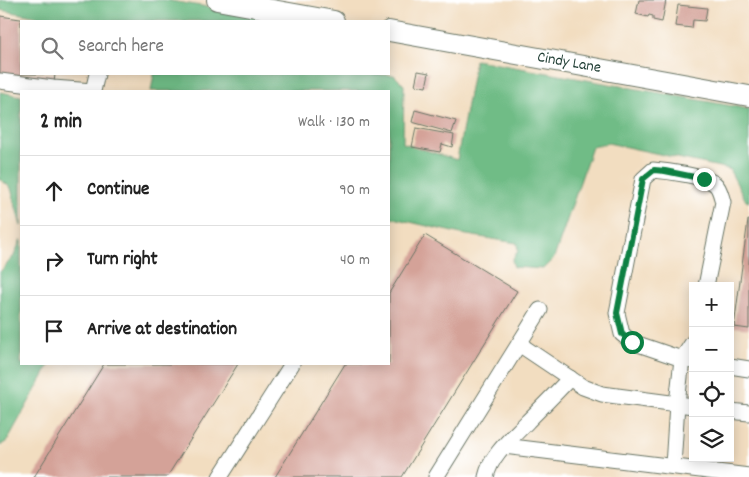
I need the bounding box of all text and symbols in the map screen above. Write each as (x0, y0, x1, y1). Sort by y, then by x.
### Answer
search box (20, 20, 390, 75)
icon: search (38, 34, 66, 62)
text: Search here (78, 34, 164, 61)
street label: Cindy Lane (535, 46, 603, 80)
text: 2 min (40, 108, 82, 138)
text: Walk · 130 m (298, 111, 370, 134)
route end (693, 168, 716, 191)
icon: ahead (40, 177, 68, 205)
text: Continue (87, 177, 149, 204)
text: 90 m (339, 179, 370, 202)
icon: right (40, 247, 68, 275)
text: Turn right (87, 247, 158, 274)
text: 40 m (340, 249, 370, 272)
map controls (689, 282, 734, 462)
button: + (689, 282, 734, 327)
icon: arrive (40, 317, 68, 345)
text: Arrive at destination (87, 317, 237, 344)
button: − (689, 327, 734, 372)
route start (621, 331, 644, 354)
button: locate (689, 372, 734, 417)
button: layers (689, 417, 734, 462)

